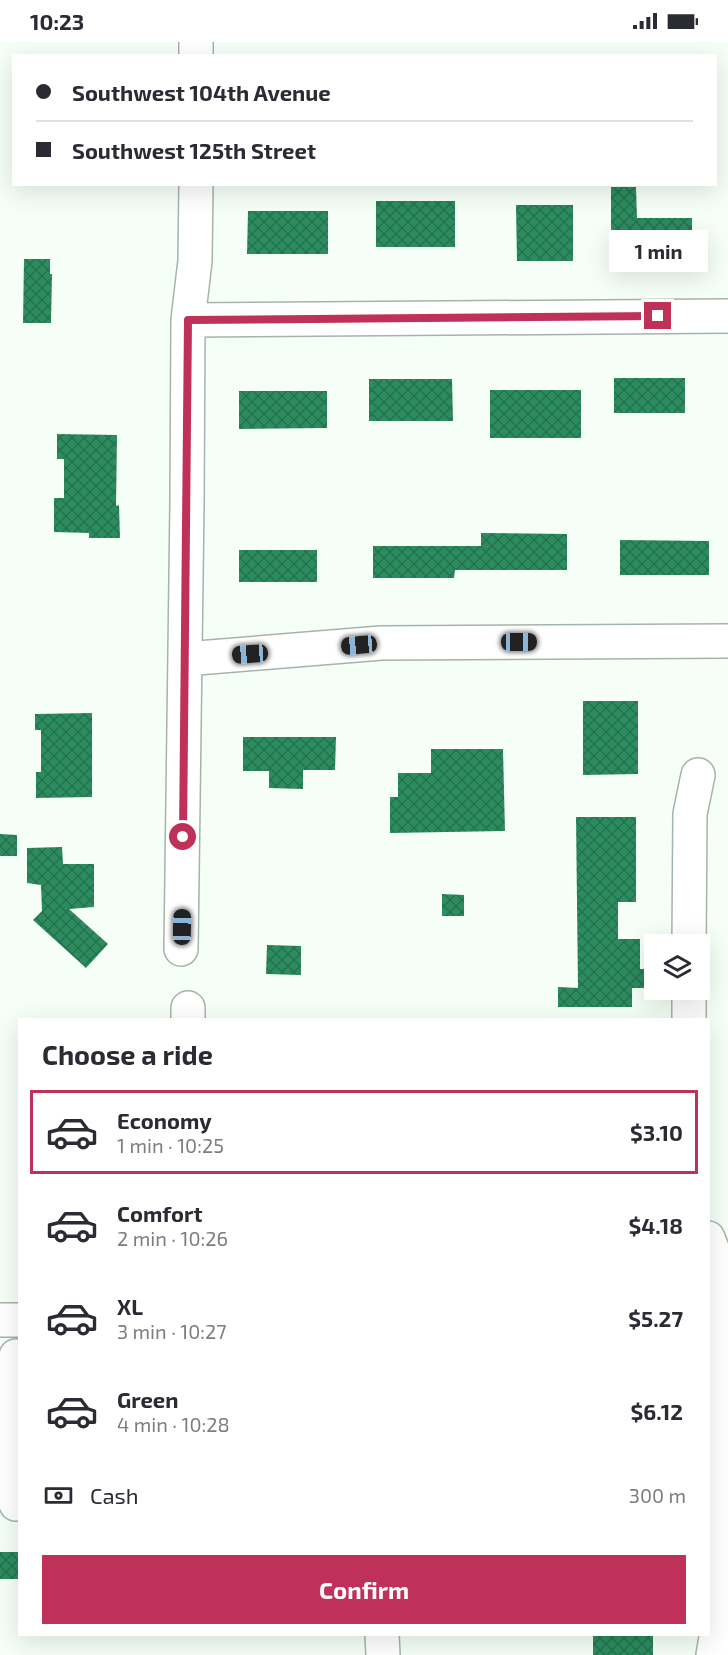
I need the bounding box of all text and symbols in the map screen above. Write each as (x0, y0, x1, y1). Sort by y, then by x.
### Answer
text: 10:23 (30, 8, 84, 34)
text: Southwest 104th Avenue (72, 79, 331, 105)
text: Southwest 125th Street (72, 137, 316, 163)
callout: 1 min (608, 229, 708, 271)
text: 1 min (634, 239, 683, 263)
route end (644, 302, 671, 329)
car (501, 633, 537, 651)
car (340, 634, 378, 656)
car (231, 644, 269, 664)
route start (169, 823, 196, 850)
car (173, 909, 191, 945)
map controls (644, 934, 710, 1000)
button: layers (644, 934, 710, 1000)
text: Choose a ride (42, 1038, 213, 1070)
icon: car (45, 1105, 99, 1159)
text: Economy (117, 1107, 212, 1133)
text: $3.10 (630, 1119, 683, 1145)
text: 1 min · 10:25 (117, 1133, 224, 1157)
icon: car (45, 1198, 99, 1252)
text: Comfort (117, 1200, 202, 1226)
text: $4.18 (629, 1212, 683, 1238)
text: 2 min · 10:26 (117, 1226, 228, 1250)
icon: car (45, 1291, 99, 1345)
text: XL (117, 1293, 143, 1319)
text: $5.27 (628, 1305, 683, 1331)
text: 3 min · 10:27 (117, 1319, 227, 1343)
icon: car (45, 1384, 99, 1438)
text: Green (117, 1386, 179, 1412)
text: $6.12 (631, 1398, 683, 1424)
text: 4 min · 10:28 (117, 1412, 230, 1436)
icon: cash (42, 1479, 75, 1512)
text: Cash (90, 1482, 139, 1508)
text: 300 m (629, 1483, 686, 1507)
button: Confirm (42, 1555, 686, 1624)

